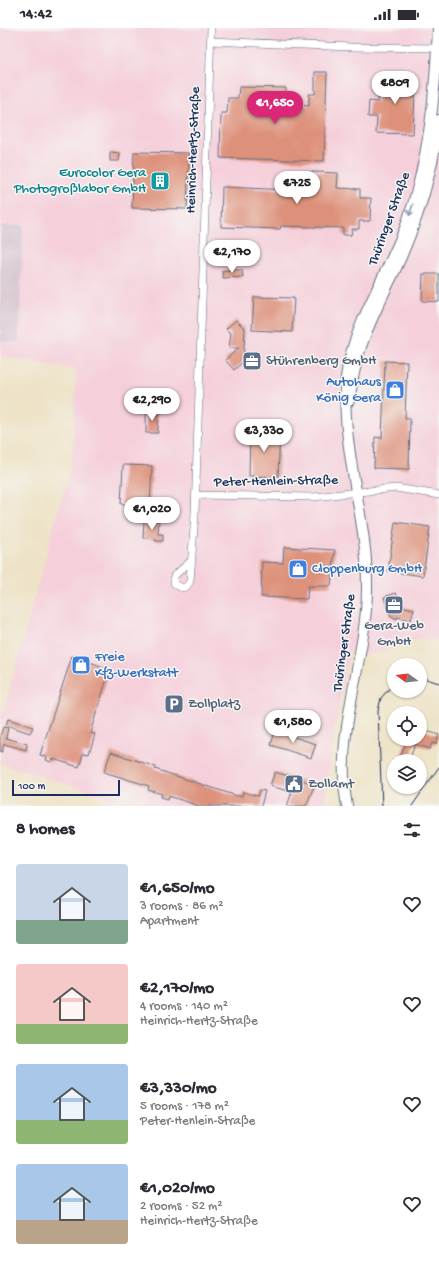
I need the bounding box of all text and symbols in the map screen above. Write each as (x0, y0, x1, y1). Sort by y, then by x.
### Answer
text: 14:42 (20, 5, 52, 23)
pin: €809 (371, 71, 419, 105)
text: €809 (381, 76, 409, 91)
street label: Heinrich-Hertz-Straße (183, 86, 205, 214)
pin: €1,650 (242, 91, 308, 125)
text: €1,650 (256, 96, 294, 111)
place label: Eurocolor Gera Photogroßlabor GmbH (13, 165, 147, 198)
street label: Thüringer Straße (365, 169, 415, 269)
building icon: Eurocolor Gera Photogroßlabor GmbH (149, 170, 171, 192)
pin: €725 (273, 171, 321, 205)
text: €725 (283, 176, 311, 191)
one-way arrow (406, 204, 414, 216)
pin: €2,170 (199, 240, 265, 274)
text: €2,170 (213, 245, 251, 260)
office icon: Stührenberg GmbH (241, 350, 263, 372)
place label: Stührenberg GmbH (266, 353, 377, 370)
place label: Autohaus König Gera (316, 374, 382, 407)
shop icon: Autohaus König Gera (384, 379, 406, 401)
pin: €2,290 (119, 388, 185, 422)
text: €2,290 (133, 393, 171, 408)
pin: €3,330 (231, 419, 297, 453)
text: €3,330 (244, 424, 284, 439)
street label: Peter-Henlein-Straße (213, 472, 339, 492)
pin: €1,020 (119, 497, 185, 531)
text: €1,020 (133, 502, 171, 517)
shop icon: Cloppenburg GmbH (287, 558, 309, 580)
place label: Cloppenburg GmbH (312, 561, 423, 578)
street label: Thüringer Straße (330, 592, 360, 694)
office icon: Gera-Web GmbH (383, 594, 405, 616)
place label: Gera-Web GmbH (364, 618, 424, 651)
place label: Freie Kfz-Werkstatt (94, 649, 179, 682)
shop icon: Freie Kfz-Werkstatt (70, 654, 92, 676)
north arrow (387, 658, 427, 698)
map controls (387, 658, 427, 794)
parking icon: Zollplatz (163, 693, 185, 715)
place label: Zollplatz (188, 696, 241, 713)
button: locate (387, 706, 427, 746)
pin: €1,580 (260, 710, 326, 744)
text: €1,580 (274, 715, 312, 730)
button: layers (387, 754, 427, 794)
public building icon: Zollamt (283, 773, 305, 795)
place label: Zollamt (308, 776, 355, 793)
scale bar (12, 778, 120, 797)
text: 100 m (18, 781, 45, 793)
icon: filters (401, 819, 423, 841)
text: 8 homes (16, 820, 74, 840)
text: €1,650/mo (140, 879, 215, 899)
icon: home (48, 880, 96, 928)
icon: heart (401, 893, 423, 915)
text: 3 rooms · 86 m² (140, 899, 223, 914)
text: Apartment (140, 914, 199, 929)
text: €2,170/mo (140, 979, 214, 999)
icon: home (48, 980, 96, 1028)
icon: heart (401, 993, 423, 1015)
text: 4 rooms · 140 m² (140, 999, 228, 1014)
text: Heinrich-Hertz-Straße (140, 1014, 258, 1029)
text: €3,330/mo (140, 1079, 217, 1099)
icon: home (48, 1080, 96, 1128)
icon: heart (401, 1093, 423, 1115)
text: 5 rooms · 178 m² (140, 1099, 229, 1114)
text: Peter-Henlein-Straße (140, 1114, 255, 1129)
text: €1,020/mo (140, 1179, 215, 1199)
icon: home (48, 1180, 96, 1228)
icon: heart (401, 1193, 423, 1215)
text: 2 rooms · 52 m² (140, 1199, 222, 1214)
text: Heinrich-Hertz-Straße (140, 1214, 258, 1229)

